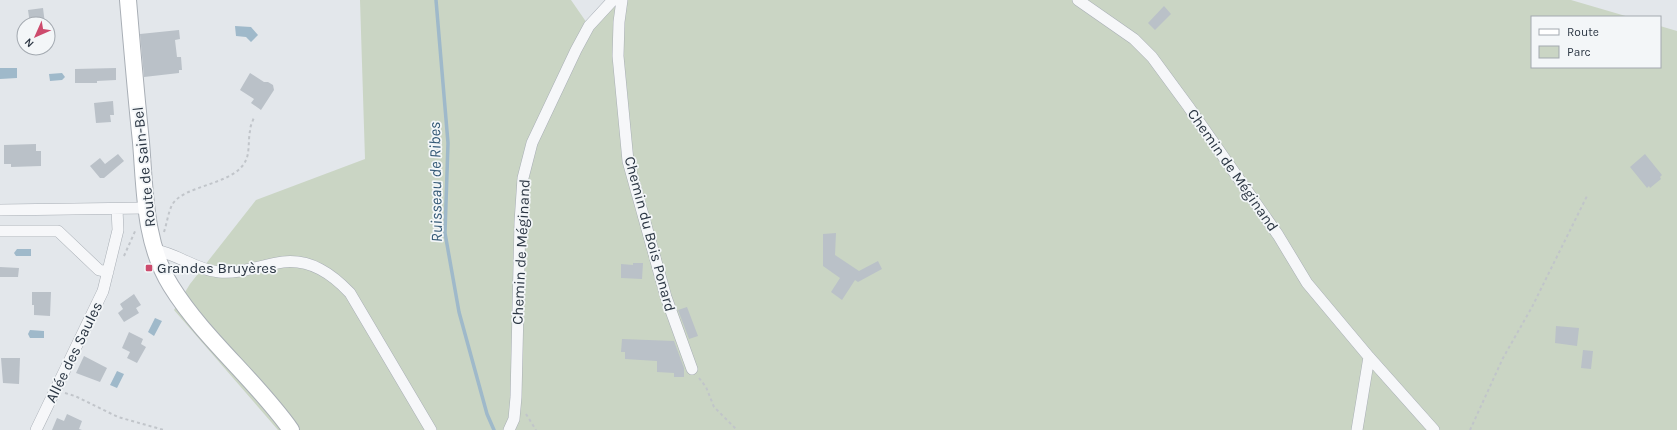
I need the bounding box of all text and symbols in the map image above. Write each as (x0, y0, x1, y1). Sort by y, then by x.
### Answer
north arrow (16, 16, 56, 56)
legend (1531, 16, 1661, 68)
text: Route (1567, 25, 1599, 39)
text: N (22, 35, 37, 50)
text: Parc (1567, 45, 1591, 59)
street label: Chemin de Méginand (1184, 105, 1282, 235)
street label: Route de Sain-Bel (129, 106, 159, 228)
water label: Ruisseau de Ribes (425, 121, 446, 242)
street label: Chemin du Bois Ponard (621, 154, 679, 314)
street label: Chemin de Méginand (508, 179, 534, 325)
place label: Grandes Bruyères (157, 259, 277, 277)
marker: Grandes Bruyères (144, 263, 154, 273)
street label: Allée des Saules (42, 299, 106, 405)

